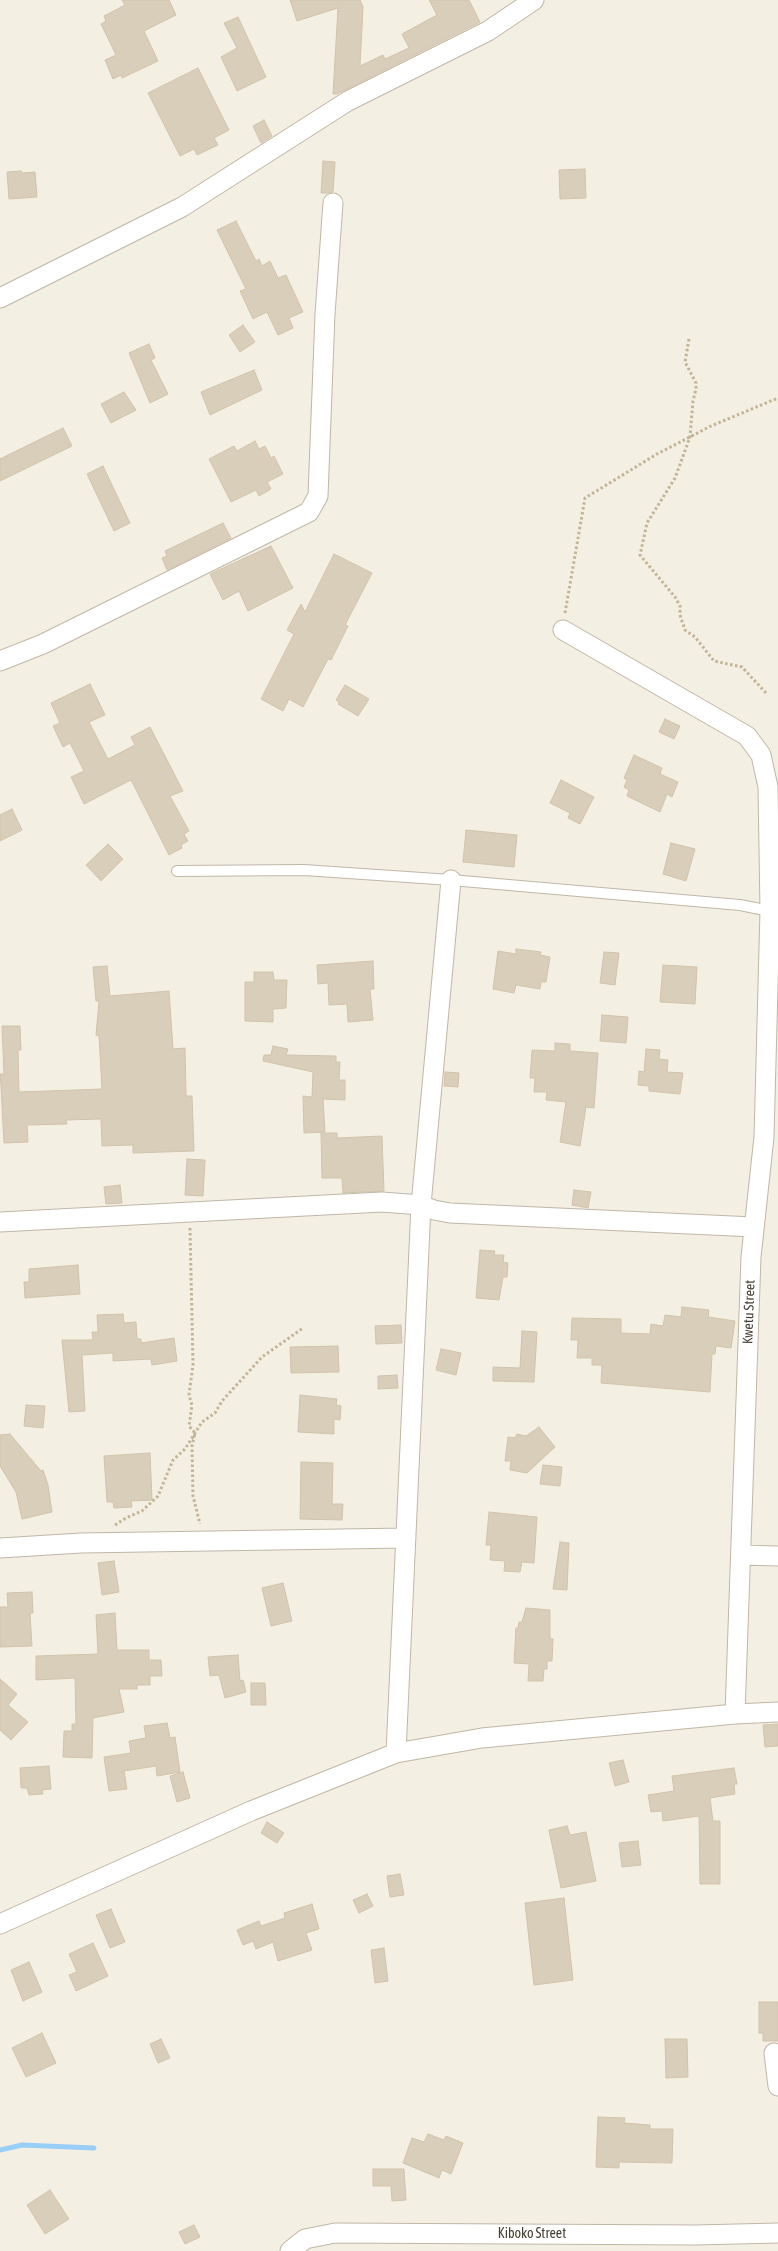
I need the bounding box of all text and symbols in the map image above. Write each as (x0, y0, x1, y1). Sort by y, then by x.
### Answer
street label: Kwetu Street (739, 1280, 759, 1344)
street label: Kiboko Street (498, 2226, 566, 2242)

